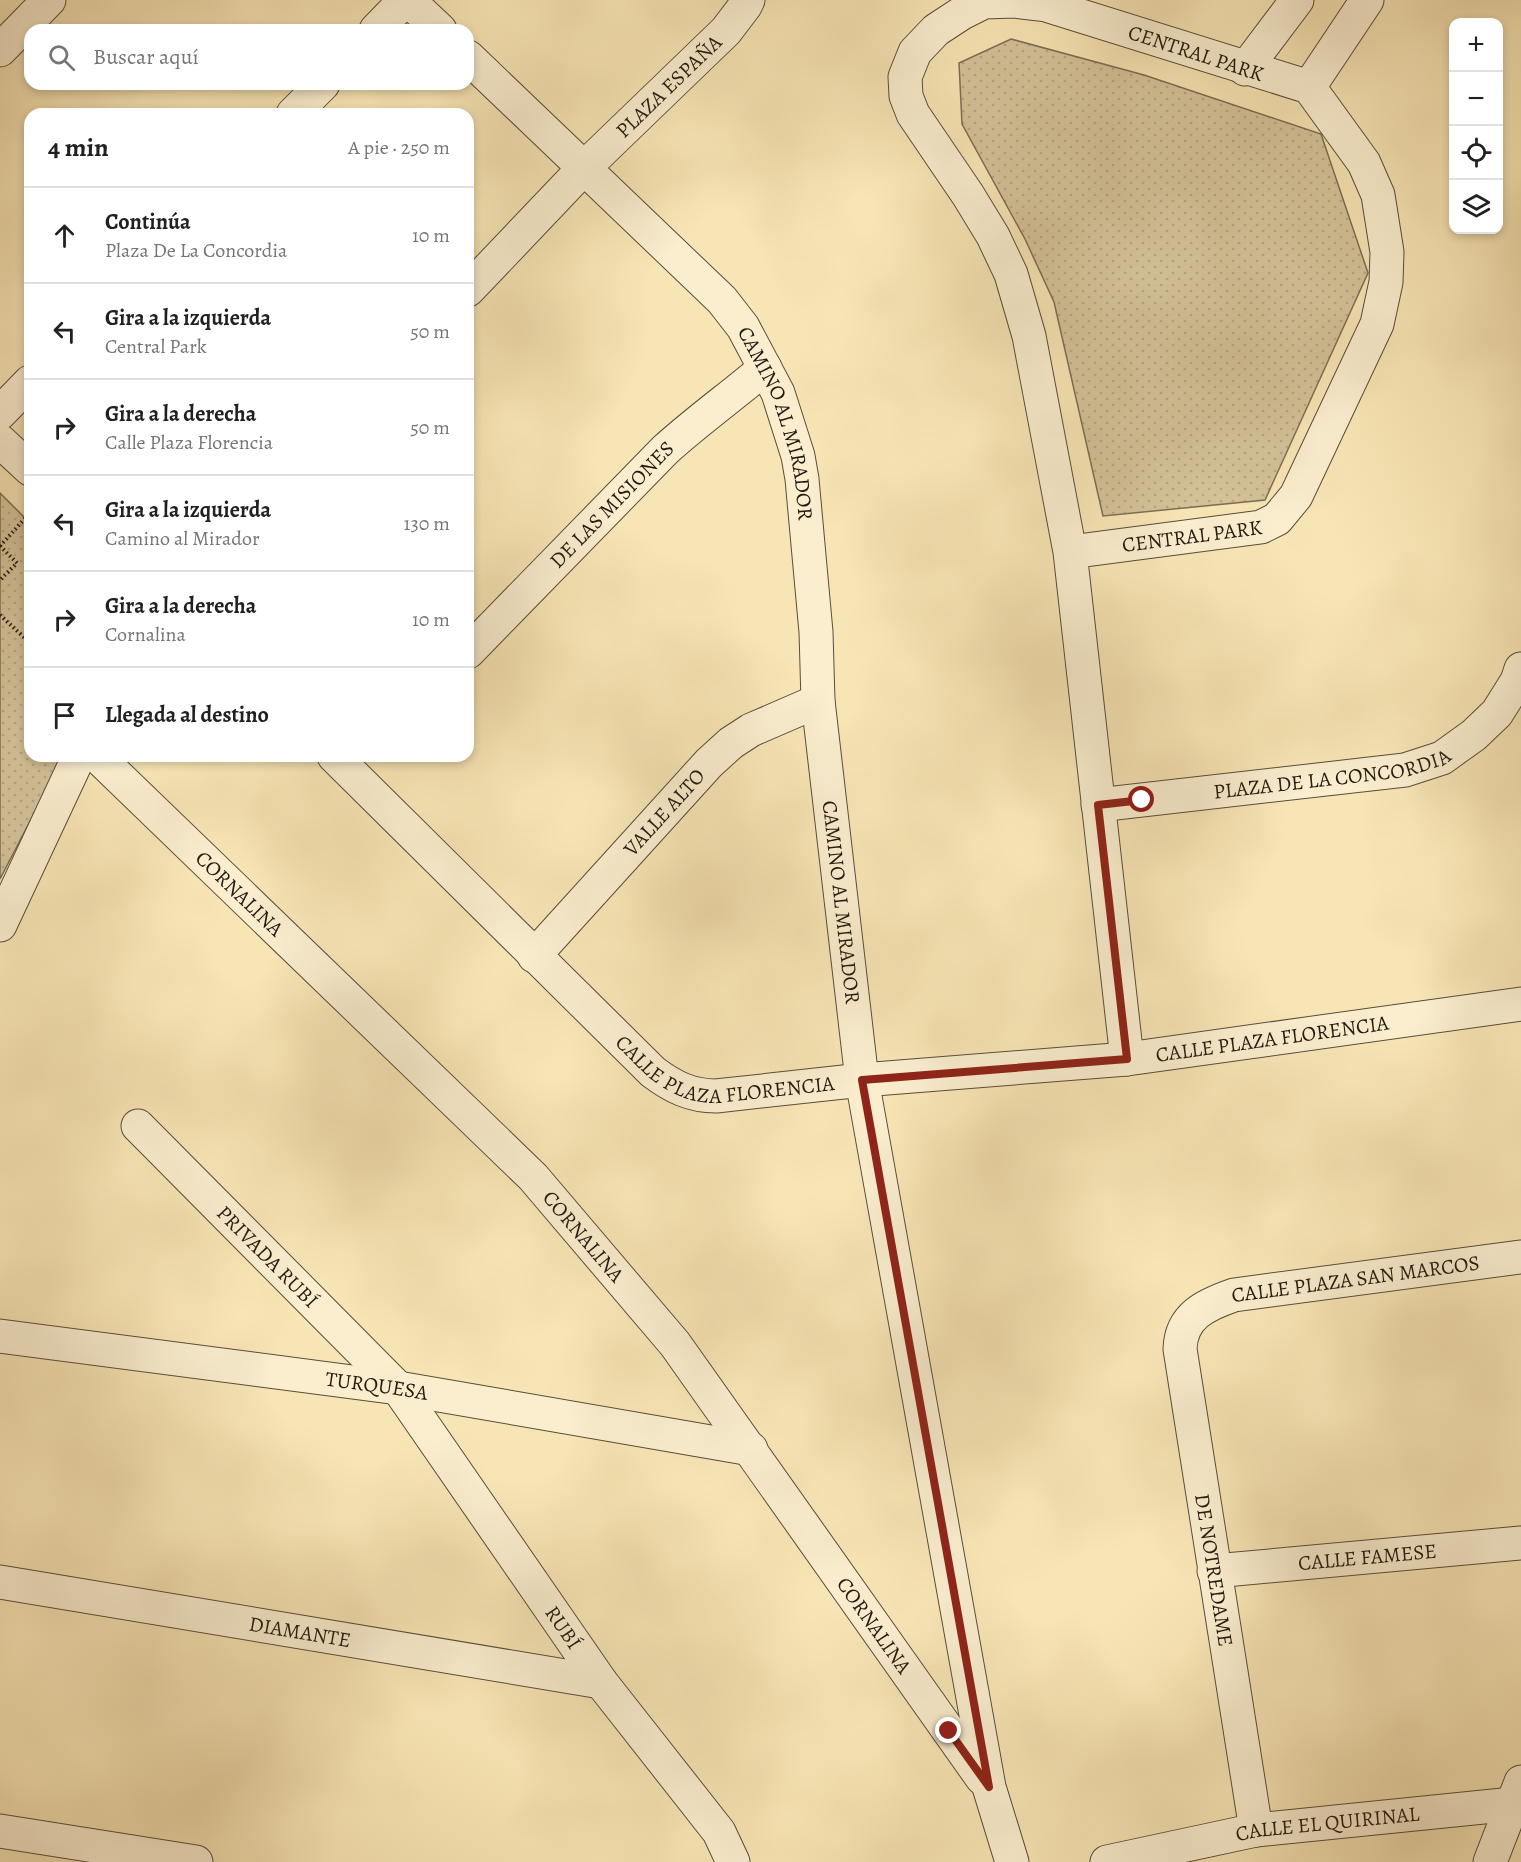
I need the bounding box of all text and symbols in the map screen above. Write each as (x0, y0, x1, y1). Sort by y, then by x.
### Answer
street label: CENTRAL PARK (1125, 18, 1267, 88)
map controls (1449, 18, 1503, 234)
button: + (1449, 18, 1503, 72)
search box (24, 24, 474, 90)
street label: PLAZA ESPAÑA (609, 28, 728, 144)
icon: search (45, 41, 78, 74)
text: Buscar aquí (93, 42, 199, 72)
button: − (1449, 72, 1503, 126)
button: locate (1449, 126, 1503, 180)
text: 4 min (48, 130, 109, 165)
text: A pie · 250 m (348, 134, 450, 161)
button: layers (1449, 180, 1503, 234)
text: Continúa (105, 207, 191, 237)
icon: ahead (48, 219, 81, 252)
text: 10 m (412, 222, 450, 249)
text: Plaza De La Concordia (105, 237, 287, 264)
text: Gira a la izquierda (105, 303, 271, 333)
icon: left (48, 315, 81, 348)
text: 50 m (410, 318, 450, 345)
street label: CAMINO AL MIRADOR (731, 321, 820, 522)
text: Central Park (105, 333, 207, 360)
text: Gira a la derecha (105, 399, 256, 429)
icon: right (48, 411, 81, 444)
text: 50 m (410, 414, 450, 441)
text: Calle Plaza Florencia (105, 429, 273, 456)
street label: DE LAS MISIONES (543, 435, 680, 574)
text: Gira a la izquierda (105, 495, 271, 525)
icon: left (48, 507, 81, 540)
text: 130 m (404, 510, 450, 537)
street label: CENTRAL PARK (1120, 513, 1264, 559)
text: Camino al Mirador (105, 525, 260, 552)
text: Gira a la derecha (105, 591, 256, 621)
icon: right (48, 603, 81, 636)
text: 10 m (412, 606, 450, 633)
text: Cornalina (105, 621, 186, 648)
icon: arrive (48, 699, 81, 732)
text: Llegada al destino (105, 700, 269, 730)
street label: PLAZA DE LA CONCORDIA (1212, 742, 1457, 806)
street label: VALLE ALTO (617, 762, 711, 863)
route start (1128, 786, 1154, 812)
street label: CAMINO AL MIRADOR (816, 799, 867, 1005)
street label: CORNALINA (189, 844, 290, 943)
street label: CALLE PLAZA FLORENCIA (1154, 1009, 1391, 1069)
street label: CALLE PLAZA FLORENCIA (609, 1029, 836, 1110)
street label: CORNALINA (536, 1184, 631, 1289)
street label: PRIVADA RUBÍ (210, 1199, 325, 1314)
street label: CALLE PLAZA SAN MARCOS (1230, 1249, 1481, 1309)
street label: TURQUESA (324, 1365, 431, 1407)
street label: DE NOTREDAME (1188, 1492, 1240, 1648)
street label: CALLE FAMESE (1297, 1537, 1438, 1577)
street label: CORNALINA (830, 1571, 918, 1680)
street label: RUBÍ (538, 1600, 588, 1655)
street label: DIAMANTE (247, 1610, 353, 1654)
route end (935, 1717, 961, 1743)
street label: CALLE EL QUIRINAL (1233, 1800, 1421, 1848)

